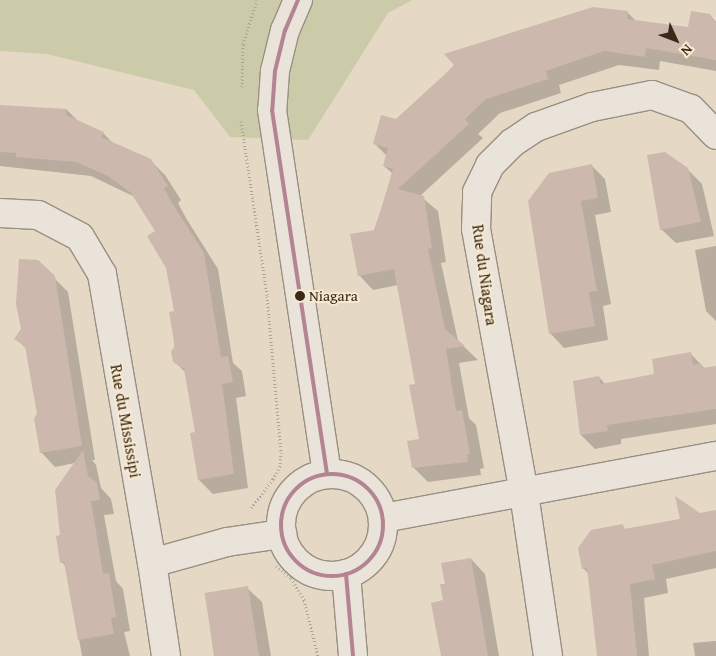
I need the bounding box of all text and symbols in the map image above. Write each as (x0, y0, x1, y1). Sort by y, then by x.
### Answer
north arrow (651, 15, 701, 65)
text: N (676, 40, 697, 60)
street label: Rue du Niagara (468, 223, 502, 327)
place label: Niagara (309, 287, 358, 305)
marker: Niagara (295, 291, 305, 301)
street label: Rue du Mississipi (107, 363, 145, 479)

